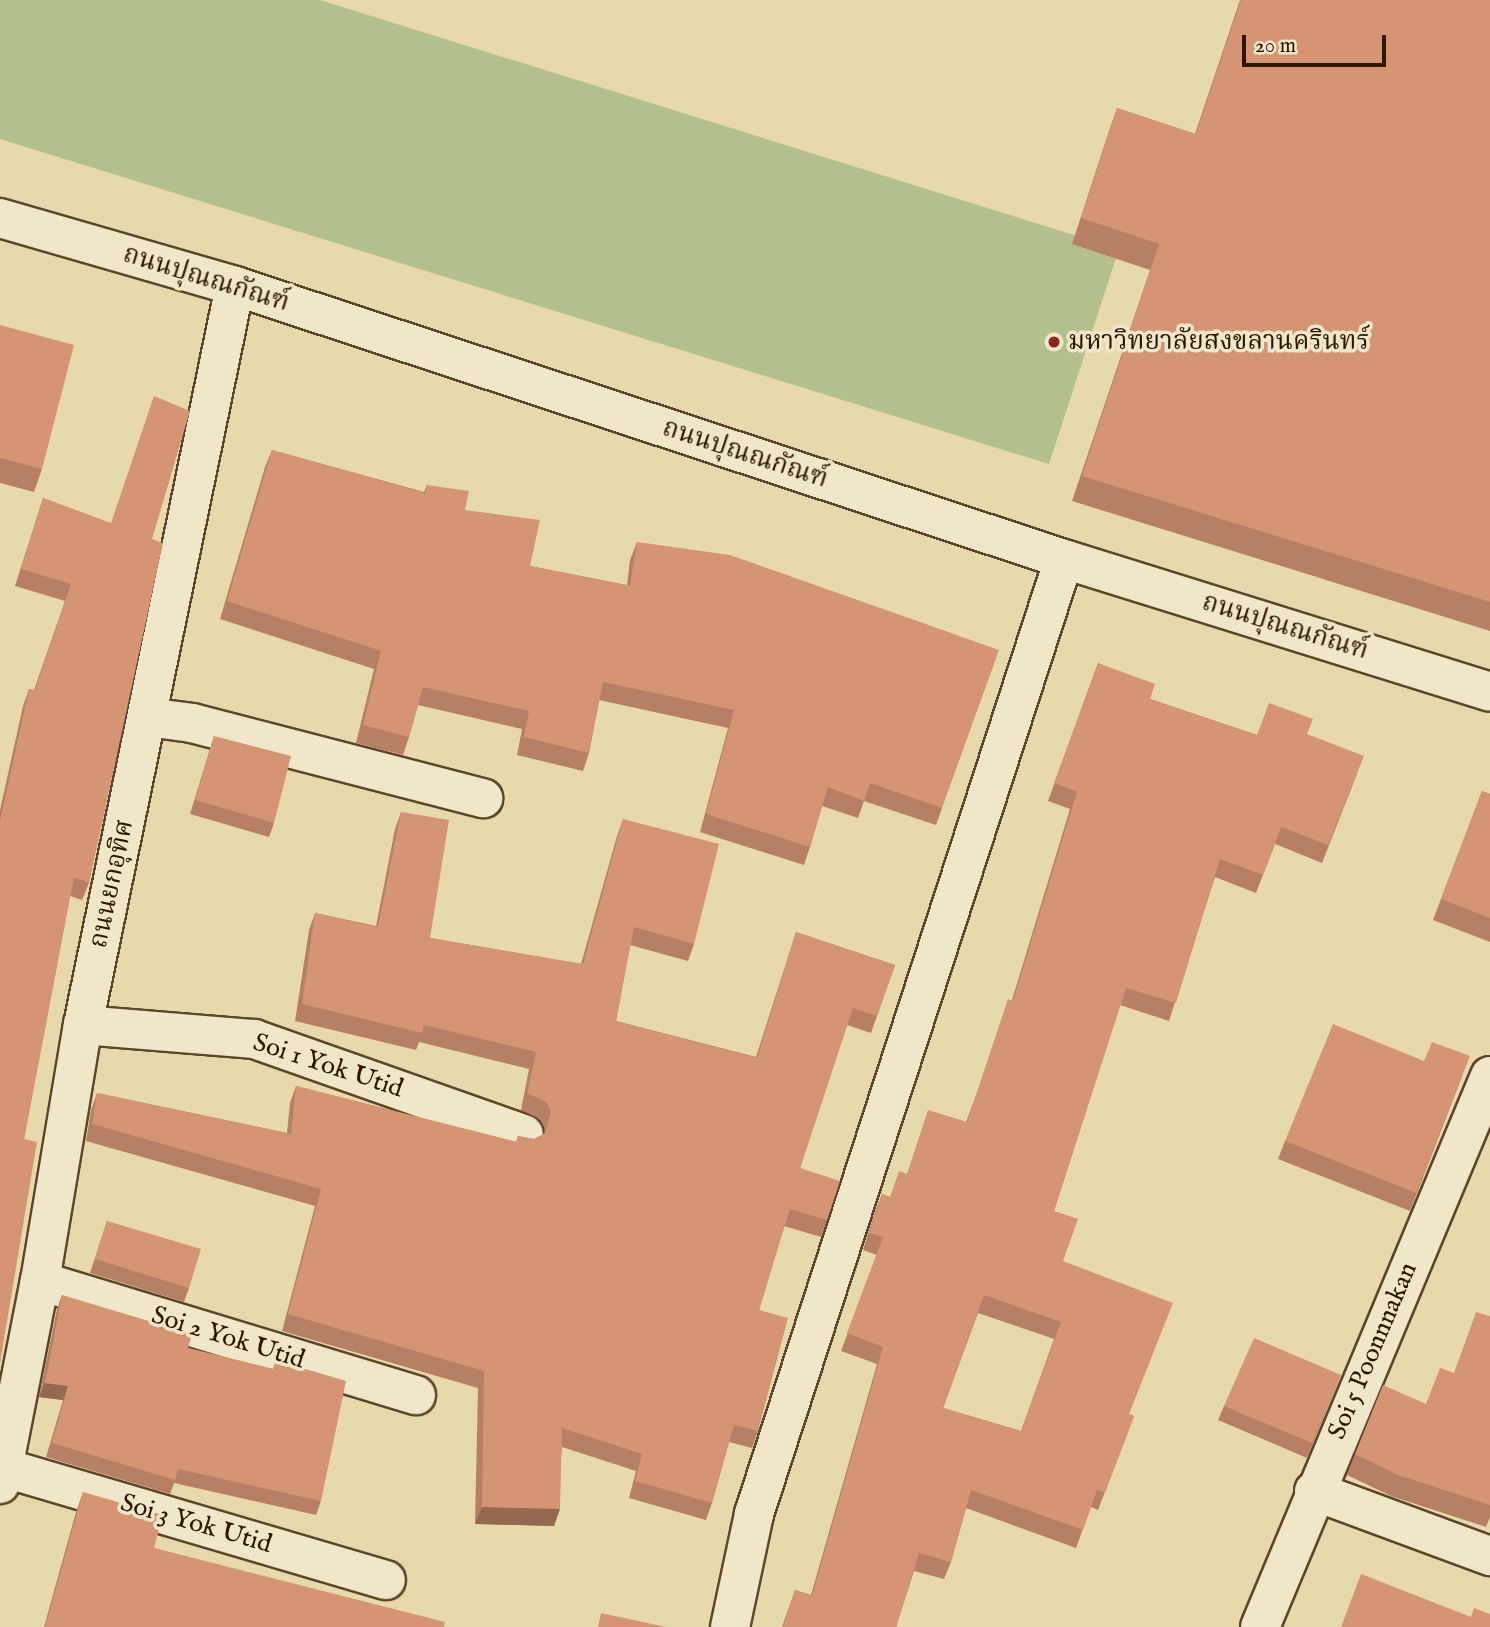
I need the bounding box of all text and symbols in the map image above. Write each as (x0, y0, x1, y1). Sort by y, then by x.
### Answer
scale bar (1245, 21, 1388, 65)
text: 20 m (1255, 33, 1296, 60)
street label: ถนนปุณณกัณฑ์ (119, 239, 293, 319)
place label: มหาวิทยาลัยสงขลานครินทร์ (1068, 326, 1369, 358)
marker: มหาวิทยาลัยสงขลานครินทร์ (1046, 334, 1062, 350)
street label: ถนนปุณณกัณฑ์ (658, 413, 832, 495)
street label: ถนนปุณณกัณฑ์ (1198, 587, 1372, 667)
street label: ถนนยกอุทิศ (83, 817, 141, 951)
street label: Soi 1 Yok Utid (249, 1027, 407, 1105)
street label: Soi 5 Poonnnakan (1322, 1258, 1424, 1444)
street label: Soi 2 Yok Utid (148, 1300, 308, 1376)
street label: Soi 3 Yok Utid (117, 1488, 275, 1560)

